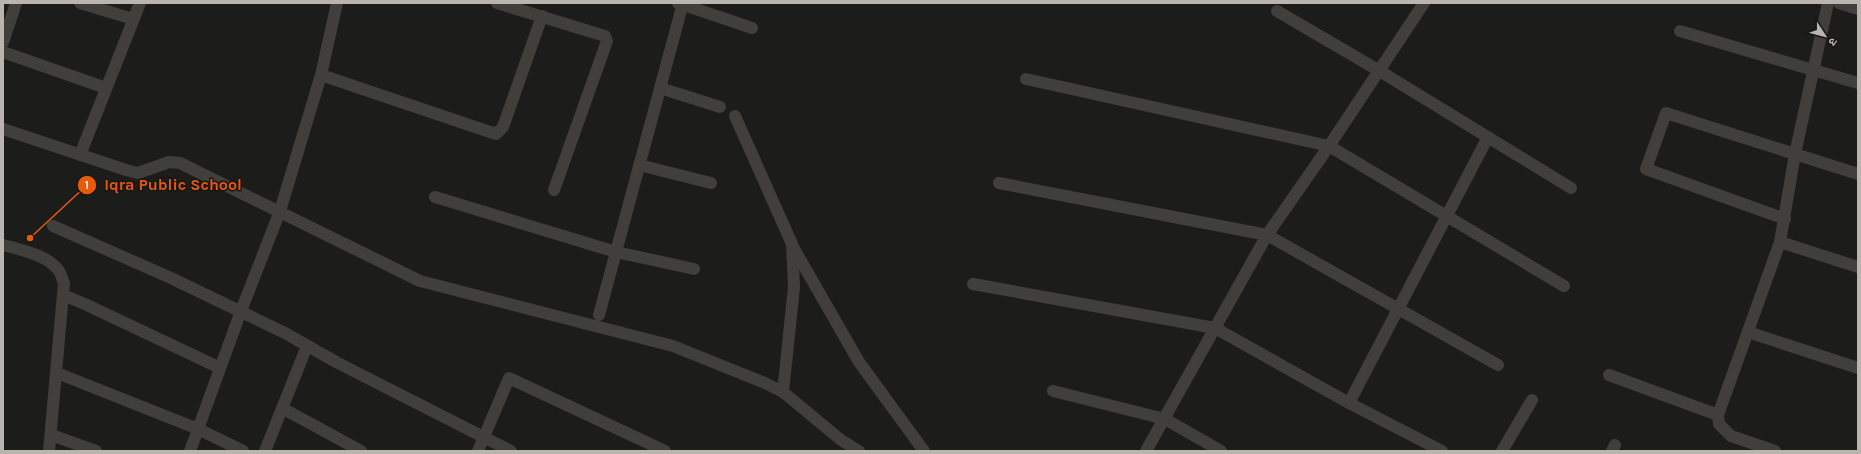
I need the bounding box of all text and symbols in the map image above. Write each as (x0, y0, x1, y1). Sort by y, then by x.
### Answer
north arrow (1805, 16, 1845, 56)
text: उ (1825, 35, 1840, 48)
callout: Iqra Public School (77, 171, 250, 199)
text: Iqra Public School (104, 175, 242, 194)
text: 1 (85, 178, 89, 192)

